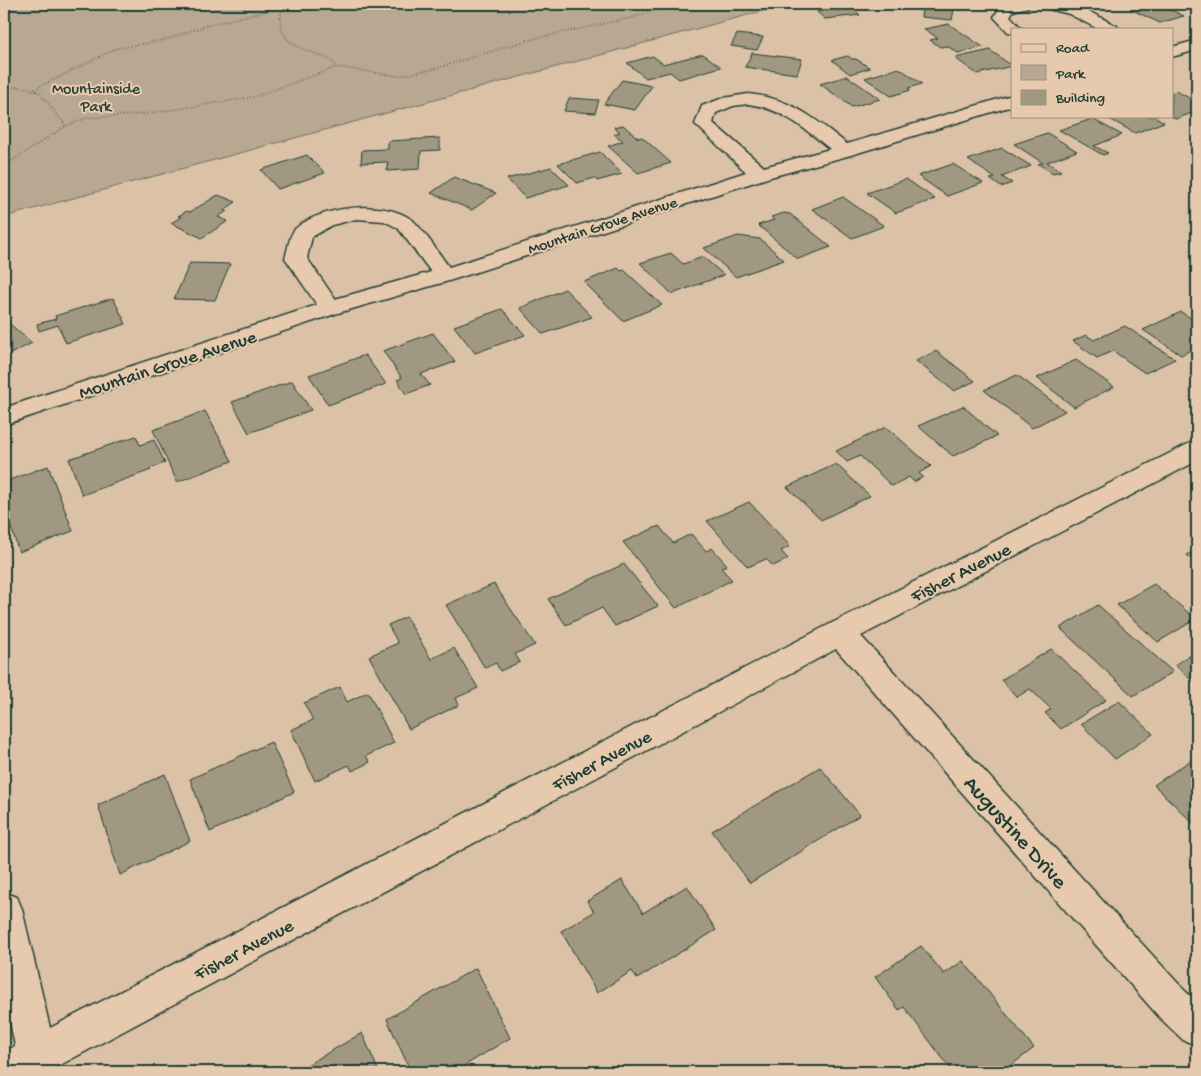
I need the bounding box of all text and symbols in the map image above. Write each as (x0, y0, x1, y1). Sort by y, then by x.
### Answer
legend (1011, 28, 1174, 118)
text: Road (1056, 40, 1090, 58)
text: Park (1055, 66, 1086, 84)
park label: Mountainside Park (52, 81, 141, 118)
text: Building (1055, 90, 1105, 108)
street label: Mountain Grove Avenue (526, 194, 681, 260)
street label: Mountain Grove Avenue (76, 327, 260, 406)
street label: Fisher Avenue (907, 539, 1016, 610)
street label: Fisher Avenue (548, 726, 656, 798)
street label: Augustine Drive (957, 772, 1072, 896)
street label: Fisher Avenue (190, 915, 298, 987)

